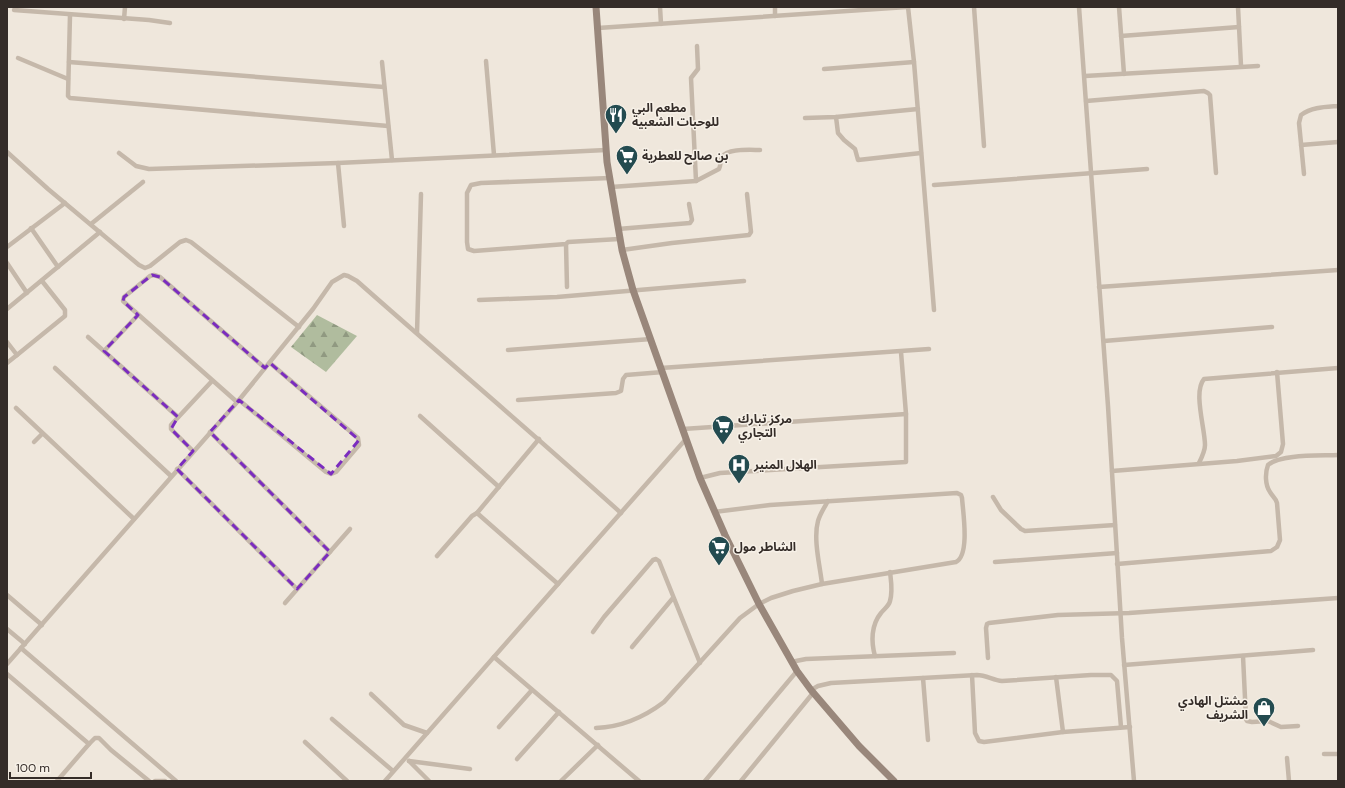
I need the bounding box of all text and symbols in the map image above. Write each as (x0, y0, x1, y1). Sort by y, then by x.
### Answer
place label: مطعم البي للوحبات الشعبية (632, 100, 719, 130)
restaurant icon: مطعم البي للوحبات الشعبية (603, 102, 629, 135)
supermarket icon: بن صالح للعطرية (614, 143, 640, 176)
place label: بن صالح للعطرية (642, 148, 729, 165)
place label: مركز تبارك التجاري (738, 411, 792, 443)
supermarket icon: مركز تبارك التجاري (710, 413, 736, 446)
hospital icon: الهلال المنير (726, 452, 752, 485)
place label: الهلال المنير (753, 457, 817, 473)
supermarket icon: الشاطر مول (706, 534, 732, 567)
place label: الشاطر مول (734, 539, 796, 555)
place label: مشتل الهادي الشريف (1178, 693, 1248, 723)
shop icon: مشتل الهادي الشريف (1251, 695, 1277, 728)
scale bar (10, 754, 91, 780)
text: 100 m (16, 760, 50, 776)

